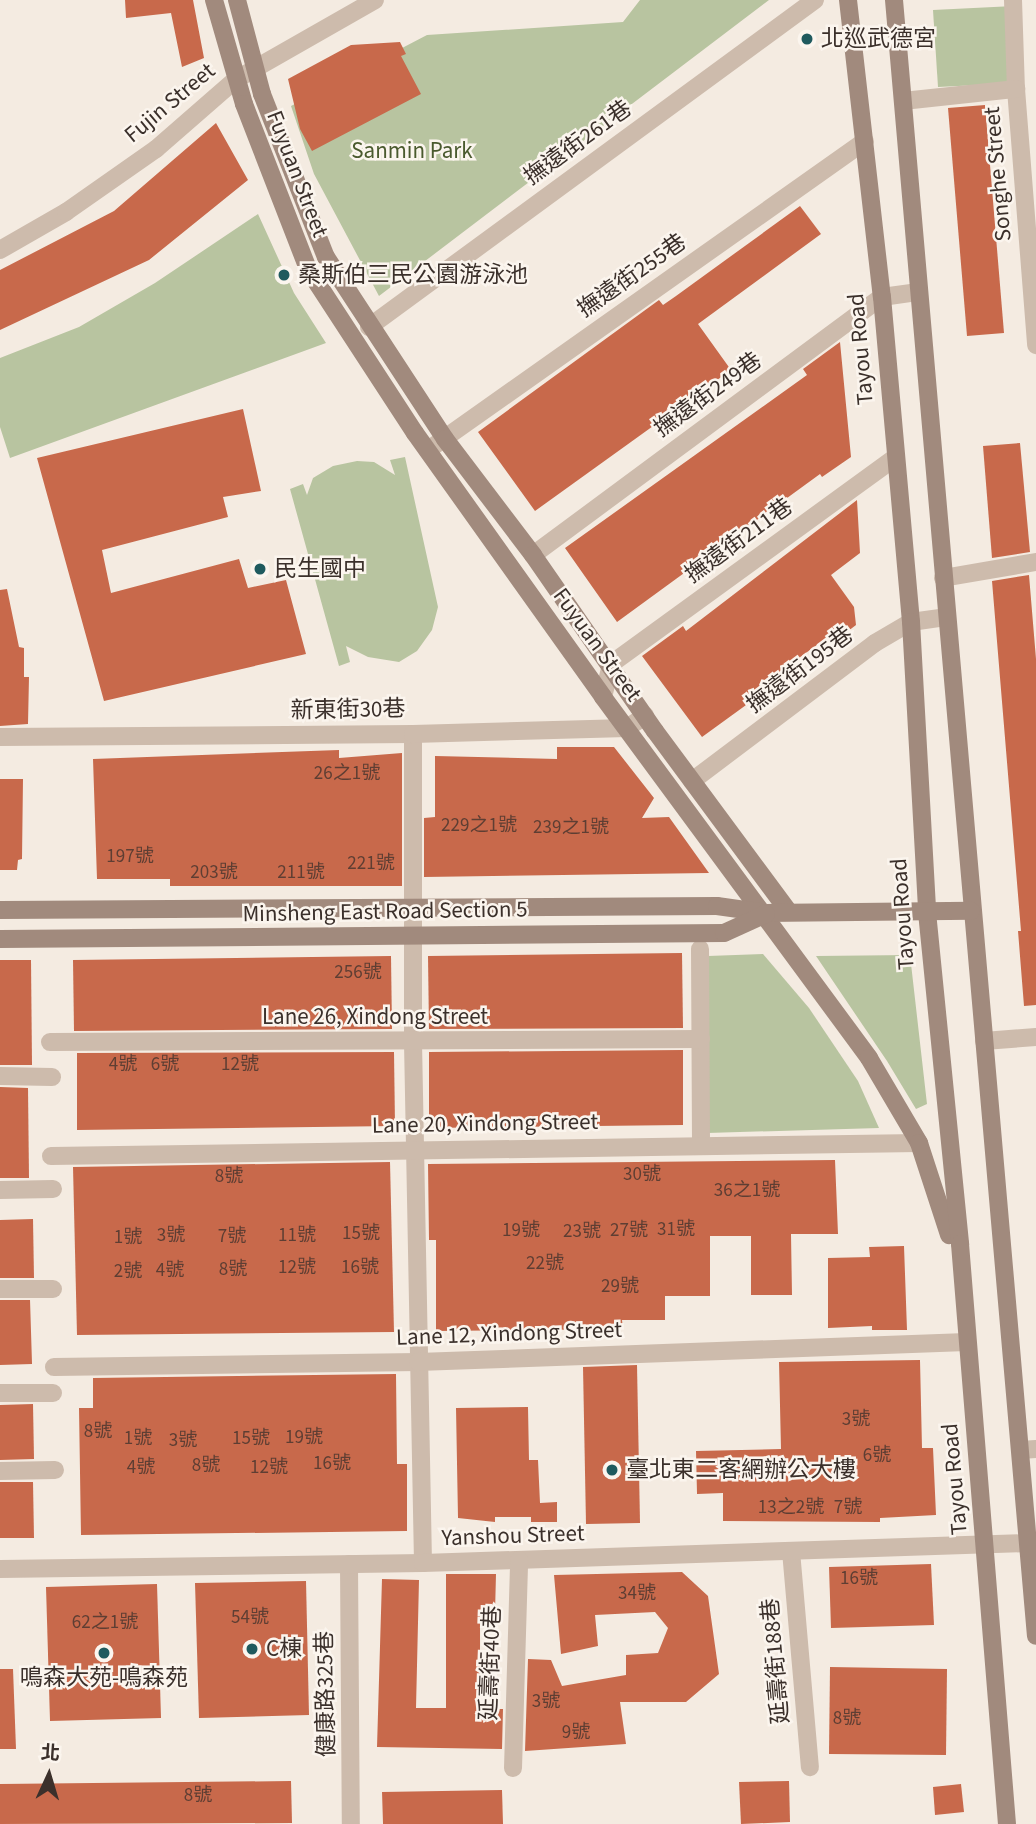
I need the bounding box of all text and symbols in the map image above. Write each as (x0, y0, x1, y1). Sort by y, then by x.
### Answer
place label: 北巡武德宮 (821, 25, 936, 53)
marker: 北巡武德宮 (799, 31, 815, 47)
street label: Fujin Street (119, 57, 221, 149)
street label: 撫遠街261巷 (519, 95, 637, 191)
street label: Songhe Street (978, 106, 1018, 242)
street label: Fuyuan Street (260, 107, 334, 241)
park label: Sanmin Park (351, 137, 473, 165)
street label: 撫遠街255巷 (572, 228, 692, 324)
place label: 桑斯伯三民公園游泳池 (298, 261, 528, 289)
marker: 桑斯伯三民公園游泳池 (276, 267, 292, 283)
street label: Tayou Road (842, 292, 880, 406)
street label: 撫遠街249巷 (649, 347, 767, 443)
street label: 撫遠街211巷 (680, 493, 798, 589)
place label: 民生國中 (274, 555, 366, 583)
marker: 民生國中 (252, 561, 268, 577)
street label: Fuyuan Street (547, 583, 647, 707)
street label: 撫遠街195巷 (741, 621, 859, 719)
street label: 新東街30巷 (290, 695, 406, 725)
house number: 26之1號 (314, 763, 380, 785)
house number: 229之1號 (441, 815, 517, 837)
house number: 239之1號 (533, 817, 609, 839)
house number: 197號 (106, 846, 154, 868)
house number: 221號 (347, 853, 395, 875)
street label: Tayou Road (885, 857, 921, 971)
house number: 203號 (190, 862, 238, 884)
house number: 211號 (277, 862, 325, 884)
street label: Minsheng East Road Section 5 (242, 896, 528, 928)
house number: 256號 (334, 962, 382, 984)
street label: Lane 26, Xindong Street (262, 1003, 488, 1031)
house number: 4號 (109, 1054, 137, 1076)
house number: 6號 (151, 1054, 179, 1076)
house number: 12號 (221, 1054, 259, 1076)
street label: Lane 20, Xindong Street (372, 1108, 598, 1140)
house number: 30號 (623, 1164, 661, 1186)
house number: 8號 (215, 1166, 243, 1188)
house number: 36之1號 (714, 1180, 780, 1202)
house number: 31號 (657, 1219, 695, 1241)
house number: 19號 (502, 1220, 540, 1242)
house number: 27號 (610, 1220, 648, 1242)
house number: 23號 (563, 1221, 601, 1243)
house number: 15號 (342, 1223, 380, 1245)
house number: 3號 (157, 1225, 185, 1247)
house number: 11號 (278, 1225, 316, 1247)
house number: 7號 (218, 1226, 246, 1248)
house number: 1號 (114, 1227, 142, 1249)
house number: 22號 (526, 1253, 564, 1275)
house number: 12號 (278, 1257, 316, 1279)
house number: 16號 (341, 1257, 379, 1279)
house number: 8號 (219, 1259, 247, 1281)
house number: 4號 (156, 1260, 184, 1282)
house number: 2號 (114, 1261, 142, 1283)
house number: 29號 (601, 1276, 639, 1298)
street label: Lane 12, Xindong Street (395, 1316, 623, 1352)
house number: 3號 (842, 1409, 870, 1431)
house number: 8號 (84, 1421, 112, 1443)
street label: Tayou Road (936, 1422, 974, 1536)
house number: 19號 (285, 1427, 323, 1449)
house number: 1號 (124, 1428, 152, 1450)
house number: 15號 (232, 1428, 270, 1450)
house number: 3號 (169, 1430, 197, 1452)
house number: 6號 (863, 1445, 891, 1467)
house number: 16號 (313, 1453, 351, 1475)
house number: 8號 (192, 1455, 220, 1477)
place label: 臺北東二客網辦公大樓 (626, 1456, 856, 1484)
house number: 4號 (127, 1457, 155, 1479)
house number: 12號 (250, 1457, 288, 1479)
marker: 臺北東二客網辦公大樓 (604, 1462, 620, 1478)
house number: 13之2號 (758, 1497, 824, 1519)
house number: 7號 (834, 1497, 862, 1519)
street label: Yanshou Street (441, 1520, 585, 1552)
house number: 16號 (840, 1568, 878, 1590)
house number: 34號 (618, 1583, 656, 1605)
street label: 延壽街188巷 (757, 1597, 795, 1725)
street label: 延壽街40巷 (475, 1605, 507, 1721)
house number: 54號 (231, 1607, 269, 1629)
house number: 62之1號 (72, 1612, 138, 1634)
street label: 健康路325巷 (311, 1631, 341, 1757)
place label: C棟 (266, 1635, 302, 1663)
marker: C棟 (244, 1641, 260, 1657)
marker: 鳴森大苑-鳴森苑 (96, 1645, 112, 1661)
place label: 鳴森大苑-鳴森苑 (20, 1664, 188, 1692)
house number: 3號 (532, 1691, 560, 1713)
house number: 8號 (833, 1708, 861, 1730)
house number: 9號 (562, 1722, 590, 1744)
text: 北 (40, 1739, 61, 1768)
north arrow (14, 1740, 84, 1810)
house number: 8號 (184, 1785, 212, 1807)

